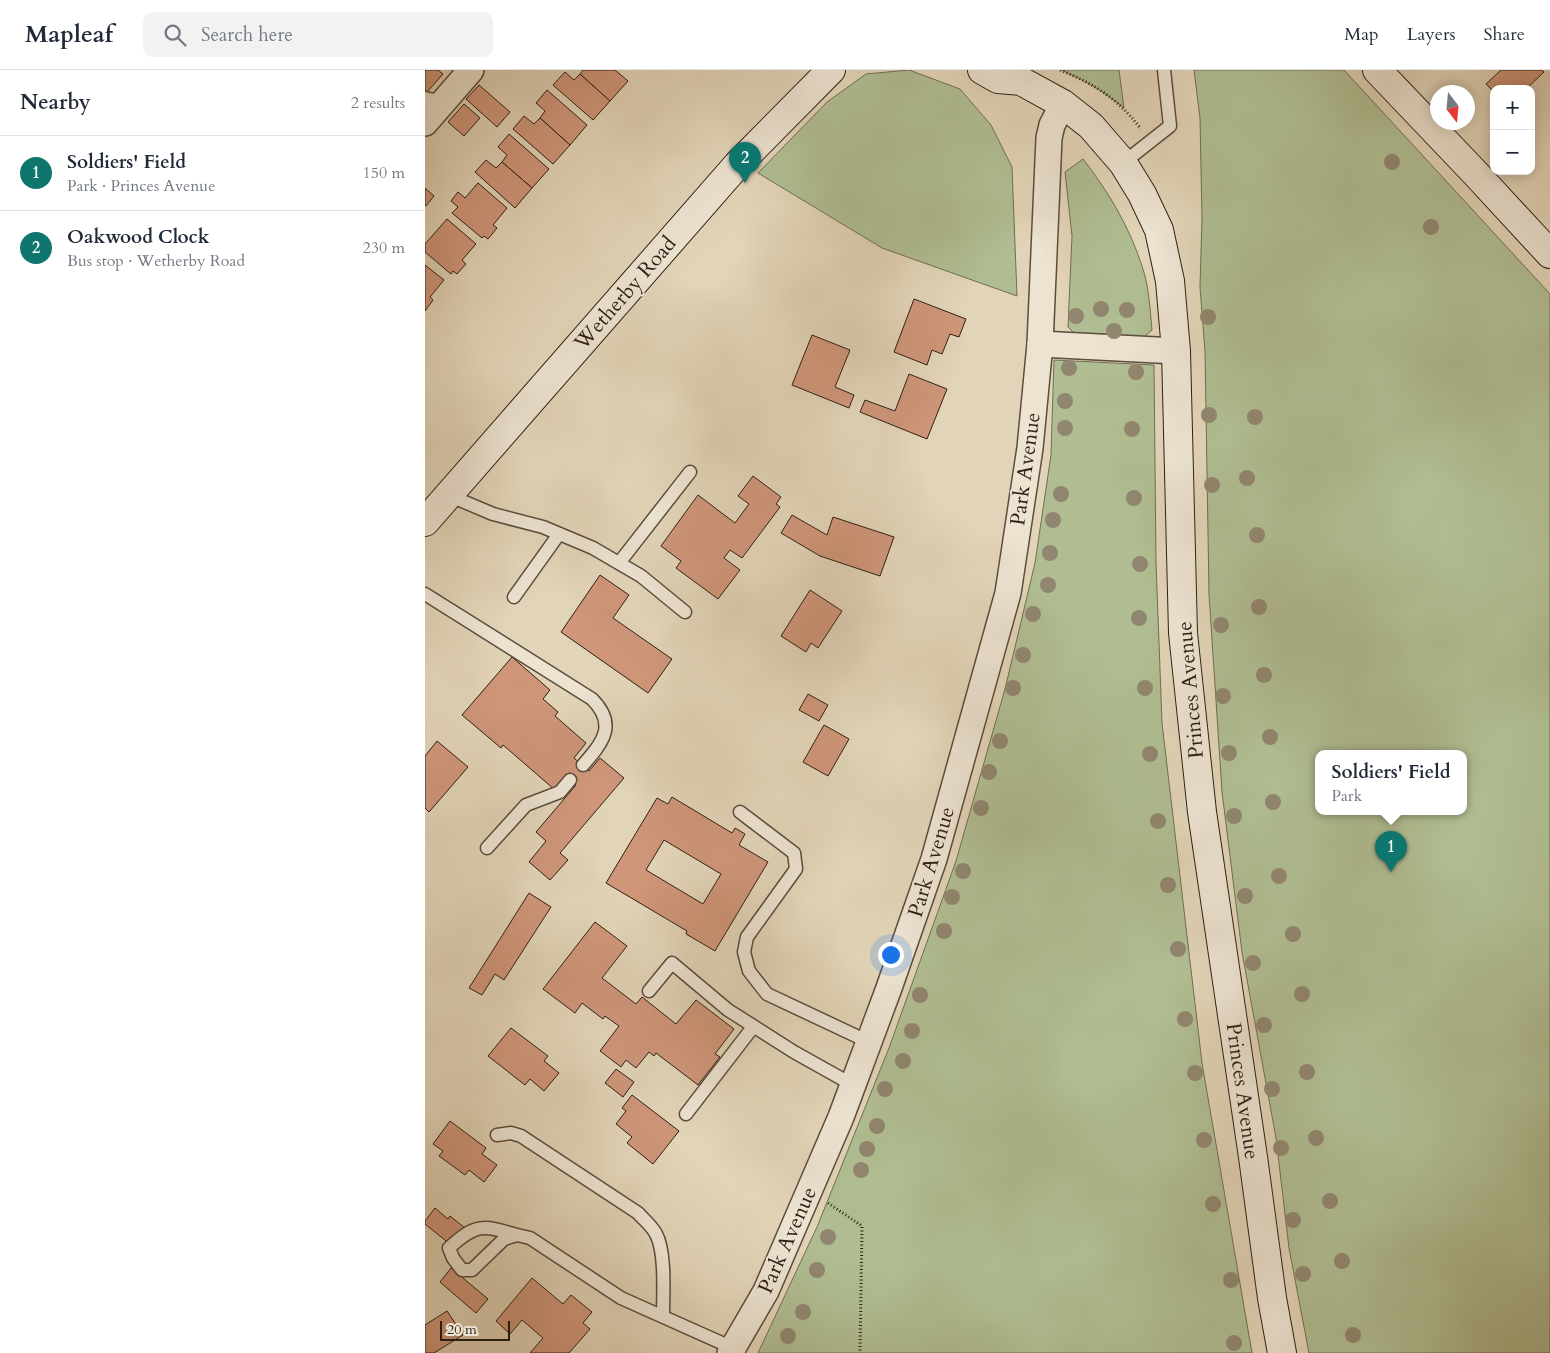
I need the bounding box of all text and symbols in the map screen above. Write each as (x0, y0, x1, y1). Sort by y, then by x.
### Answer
search box (143, 12, 493, 57)
text: Mapleaf (25, 18, 113, 51)
icon: search (161, 21, 189, 49)
text: Search here (201, 22, 293, 48)
text: Map (1344, 22, 1379, 47)
text: Layers (1407, 22, 1456, 47)
text: Share (1484, 22, 1525, 47)
north arrow (1430, 85, 1475, 130)
map controls (1490, 85, 1535, 175)
button: + (1490, 85, 1535, 130)
text: Nearby (20, 88, 91, 117)
text: 2 results (351, 92, 405, 114)
button: − (1490, 130, 1535, 175)
pin: 2 (729, 142, 761, 183)
text: Soldiers' Field (67, 149, 186, 175)
text: 1 (32, 162, 40, 184)
text: 150 m (363, 162, 405, 184)
text: Park · Princes Avenue (67, 175, 215, 197)
text: Oakwood Clock (67, 224, 210, 250)
street label: Wetherby Road (567, 230, 683, 357)
text: 2 (32, 237, 40, 259)
text: 230 m (363, 237, 405, 259)
text: Bus stop · Wetherby Road (67, 250, 245, 272)
street label: Park Avenue (1003, 411, 1048, 528)
street label: Princes Avenue (1170, 620, 1211, 760)
popup (1315, 750, 1467, 815)
text: Soldiers' Field (1331, 759, 1451, 785)
text: Park (1331, 785, 1362, 807)
street label: Park Avenue (901, 803, 962, 921)
pin: 1 (1375, 831, 1407, 872)
your location (878, 942, 904, 968)
street label: Princes Avenue (1219, 1021, 1266, 1161)
street label: Park Avenue (751, 1182, 824, 1298)
scale bar (440, 1318, 510, 1341)
text: 20 m (447, 1320, 477, 1339)

